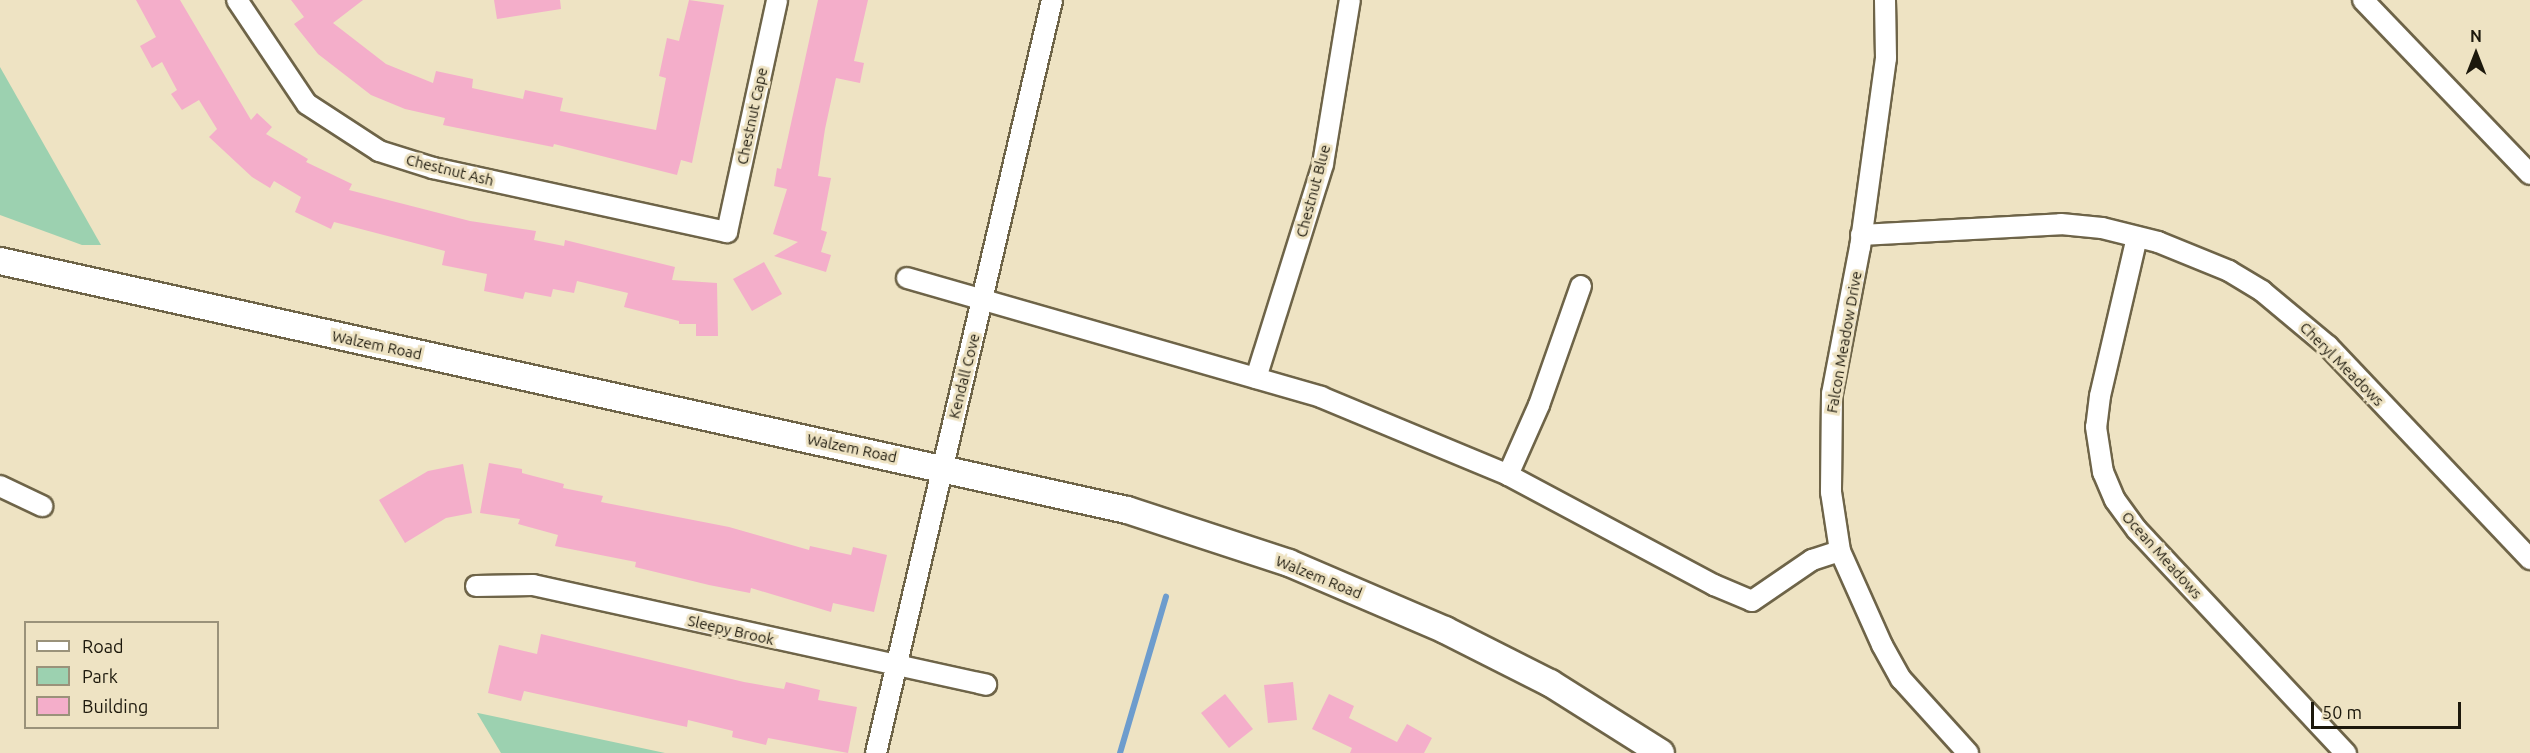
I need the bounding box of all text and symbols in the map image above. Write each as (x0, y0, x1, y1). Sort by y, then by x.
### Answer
north arrow (2446, 24, 2506, 84)
text: N (2470, 27, 2482, 45)
street label: Chestnut Cape (733, 66, 771, 166)
street label: Chestnut Blue (1292, 143, 1334, 239)
street label: Chestnut Ash (404, 150, 496, 190)
street label: Falcon Meadow Drive (1823, 270, 1865, 414)
street label: Cheryl Meadows (2296, 318, 2388, 410)
street label: Walzem Road (331, 327, 423, 363)
street label: Kendall Cove (945, 332, 983, 420)
street label: Walzem Road (806, 430, 898, 466)
street label: Ocean Meadows (2118, 508, 2206, 602)
street label: Walzem Road (1273, 552, 1365, 602)
street label: Sleepy Brook (686, 611, 776, 649)
legend (24, 621, 219, 729)
text: Road (82, 636, 124, 656)
text: Park (82, 666, 118, 686)
scale bar (2314, 690, 2464, 728)
text: Building (82, 696, 148, 716)
text: 50 m (2322, 702, 2362, 722)

